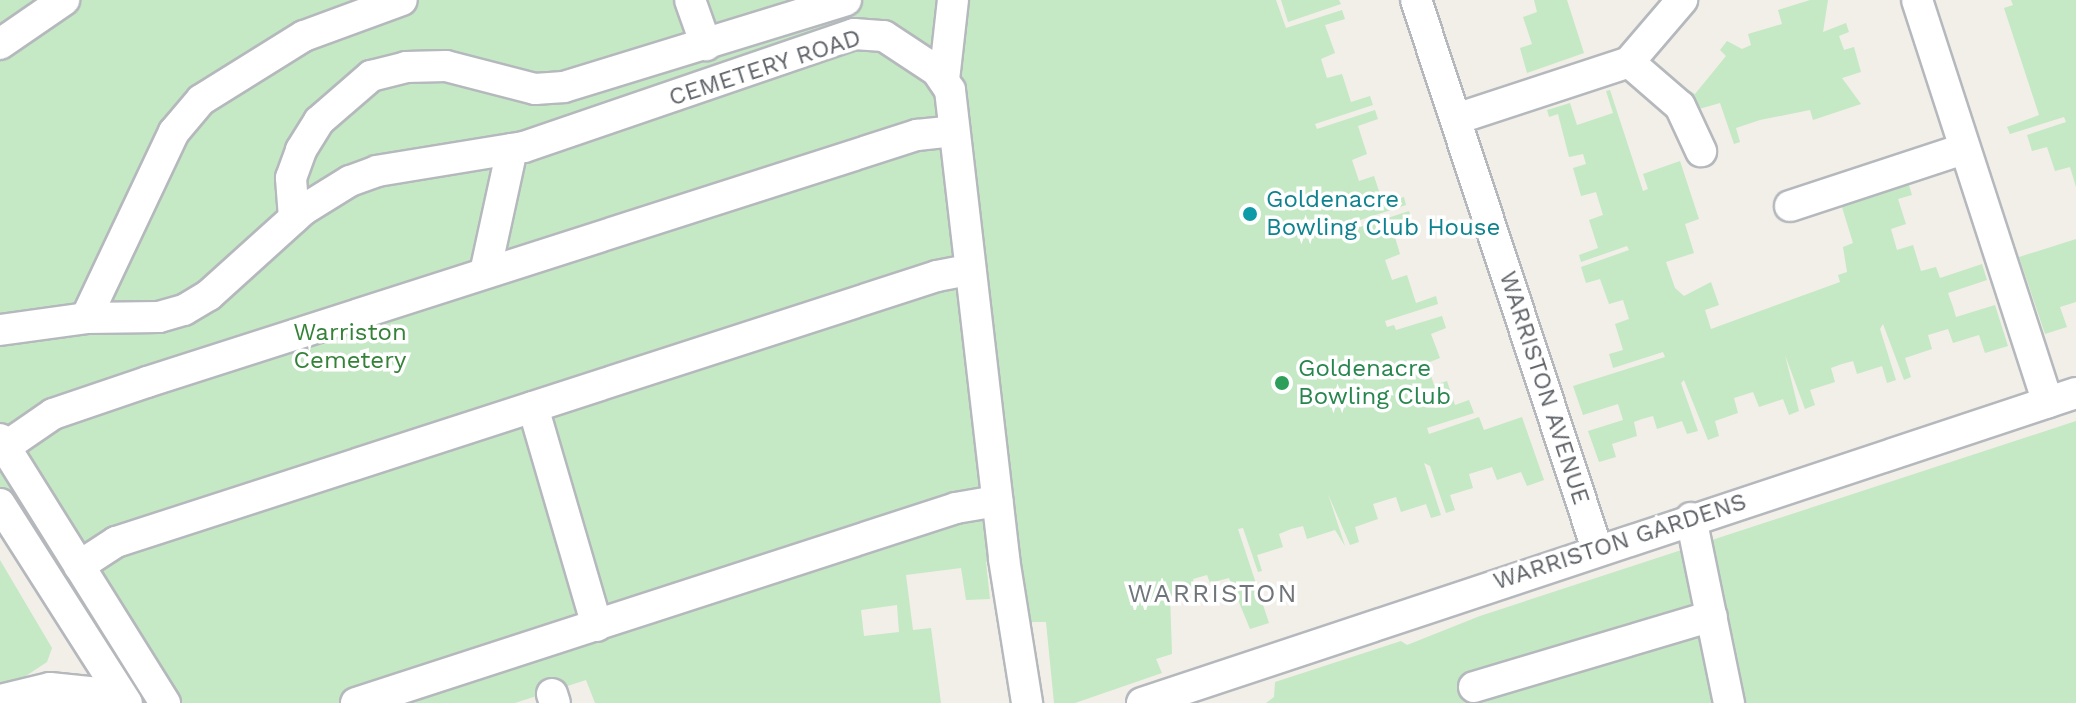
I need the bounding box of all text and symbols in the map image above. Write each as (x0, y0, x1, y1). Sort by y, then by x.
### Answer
street label: CEMETERY ROAD (665, 23, 865, 113)
place label: Goldenacre Bowling Club House (1266, 186, 1500, 242)
marker: Goldenacre Bowling Club House (1241, 205, 1259, 223)
street label: WARRISTON AVENUE (1493, 267, 1595, 509)
park label: Warriston Cemetery (293, 319, 407, 375)
place label: Goldenacre Bowling Club (1298, 355, 1451, 411)
marker: Goldenacre Bowling Club (1273, 374, 1291, 392)
street label: WARRISTON GARDENS (1490, 487, 1750, 597)
district label: WARRISTON (1128, 578, 1298, 610)

